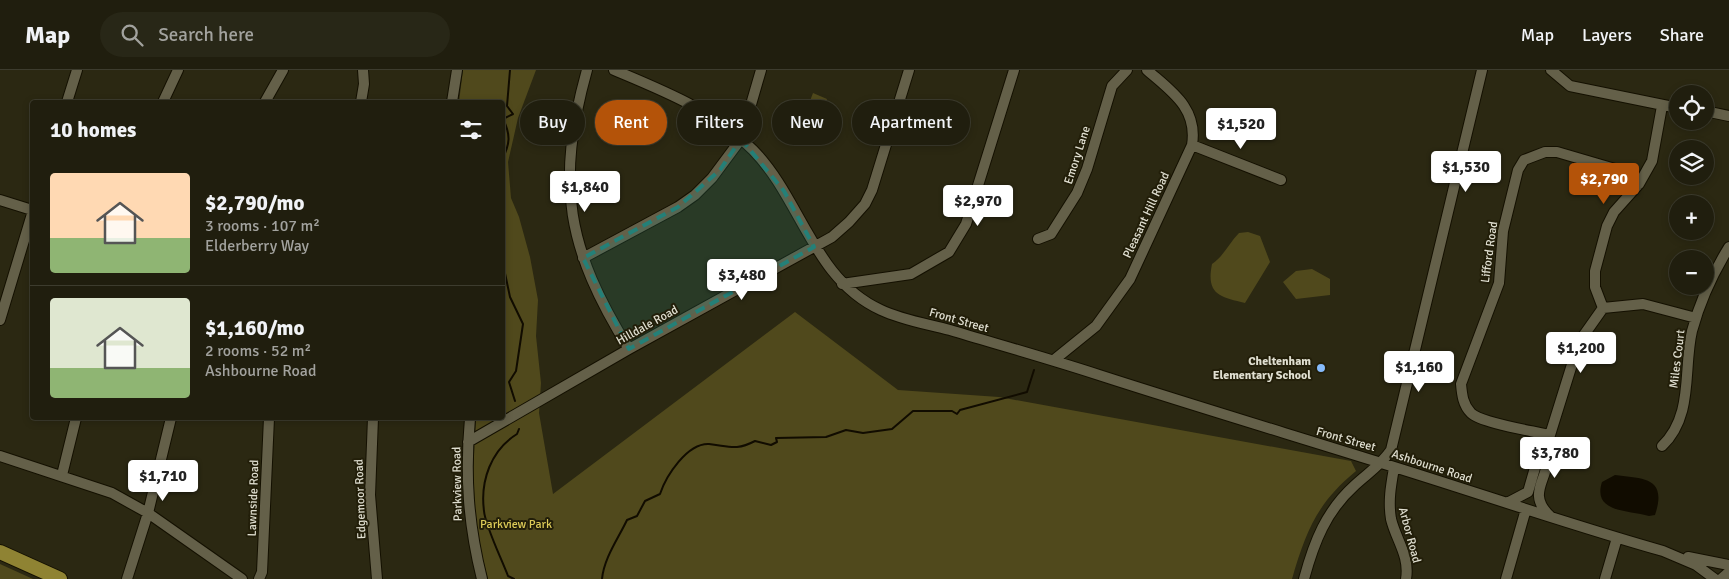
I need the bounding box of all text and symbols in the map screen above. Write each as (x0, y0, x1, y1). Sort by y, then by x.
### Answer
search box (100, 12, 450, 57)
text: Map (25, 20, 70, 50)
icon: search (118, 21, 146, 49)
text: Search here (158, 23, 254, 47)
text: Map (1521, 24, 1554, 46)
text: Layers (1582, 24, 1632, 46)
text: Share (1660, 24, 1704, 46)
map controls (1669, 85, 1714, 295)
button: locate (1669, 85, 1714, 130)
chip: Buy (520, 100, 585, 145)
chip: Rent (595, 100, 667, 145)
chip: Filters (677, 100, 762, 145)
chip: New (772, 100, 842, 145)
chip: Apartment (852, 100, 970, 145)
pin: $1,520 (1200, 108, 1282, 150)
text: $1,520 (1217, 114, 1265, 134)
icon: filters (457, 116, 485, 144)
text: 10 homes (50, 117, 136, 143)
street label: Emory Lane (1061, 124, 1094, 186)
button: layers (1669, 140, 1714, 185)
pin: $1,530 (1425, 150, 1507, 193)
text: $1,530 (1442, 157, 1490, 177)
pin: $2,790 (1563, 162, 1645, 205)
text: $2,790 (1580, 169, 1628, 189)
pin: $1,840 (544, 170, 626, 213)
street label: Pleasant Hill Road (1120, 170, 1173, 261)
text: $1,840 (561, 177, 609, 197)
pin: $2,970 (937, 184, 1019, 227)
text: $2,790/mo (205, 190, 304, 216)
text: $2,970 (954, 191, 1002, 211)
icon: home (90, 193, 150, 253)
button: + (1669, 195, 1714, 240)
text: 3 rooms · 107 m² (205, 216, 320, 236)
street label: Lifford Road (1478, 220, 1501, 284)
text: Elderberry Way (205, 236, 309, 256)
button: − (1669, 250, 1714, 295)
pin: $3,480 (701, 258, 783, 301)
text: $3,480 (718, 265, 766, 285)
street label: Hilldale Road (614, 302, 681, 349)
street label: Front Street (927, 305, 990, 336)
text: $1,160/mo (205, 315, 304, 341)
icon: home (90, 318, 150, 378)
street label: Miles Court (1666, 329, 1689, 389)
pin: $1,200 (1540, 332, 1622, 374)
text: $1,200 (1557, 338, 1605, 358)
text: 2 rooms · 52 m² (205, 341, 311, 361)
pin: $1,160 (1378, 350, 1460, 393)
place label: Cheltenham Elementary School (1213, 354, 1311, 383)
text: $1,160 (1395, 357, 1443, 377)
text: Ashbourne Road (205, 361, 316, 381)
marker: Cheltenham Elementary School (1315, 362, 1327, 374)
street label: Front Street (1314, 424, 1377, 455)
pin: $3,780 (1514, 436, 1596, 479)
text: $3,780 (1531, 443, 1579, 463)
street label: Ashbourne Road (1390, 446, 1474, 487)
street label: Parkview Road (449, 447, 466, 521)
street label: Edgemoor Road (352, 459, 369, 539)
pin: $1,710 (122, 460, 204, 502)
street label: Lawnside Road (245, 460, 262, 537)
text: $1,710 (139, 466, 187, 486)
street label: Arbor Road (1395, 506, 1424, 565)
park label: Parkview Park (480, 517, 552, 532)

